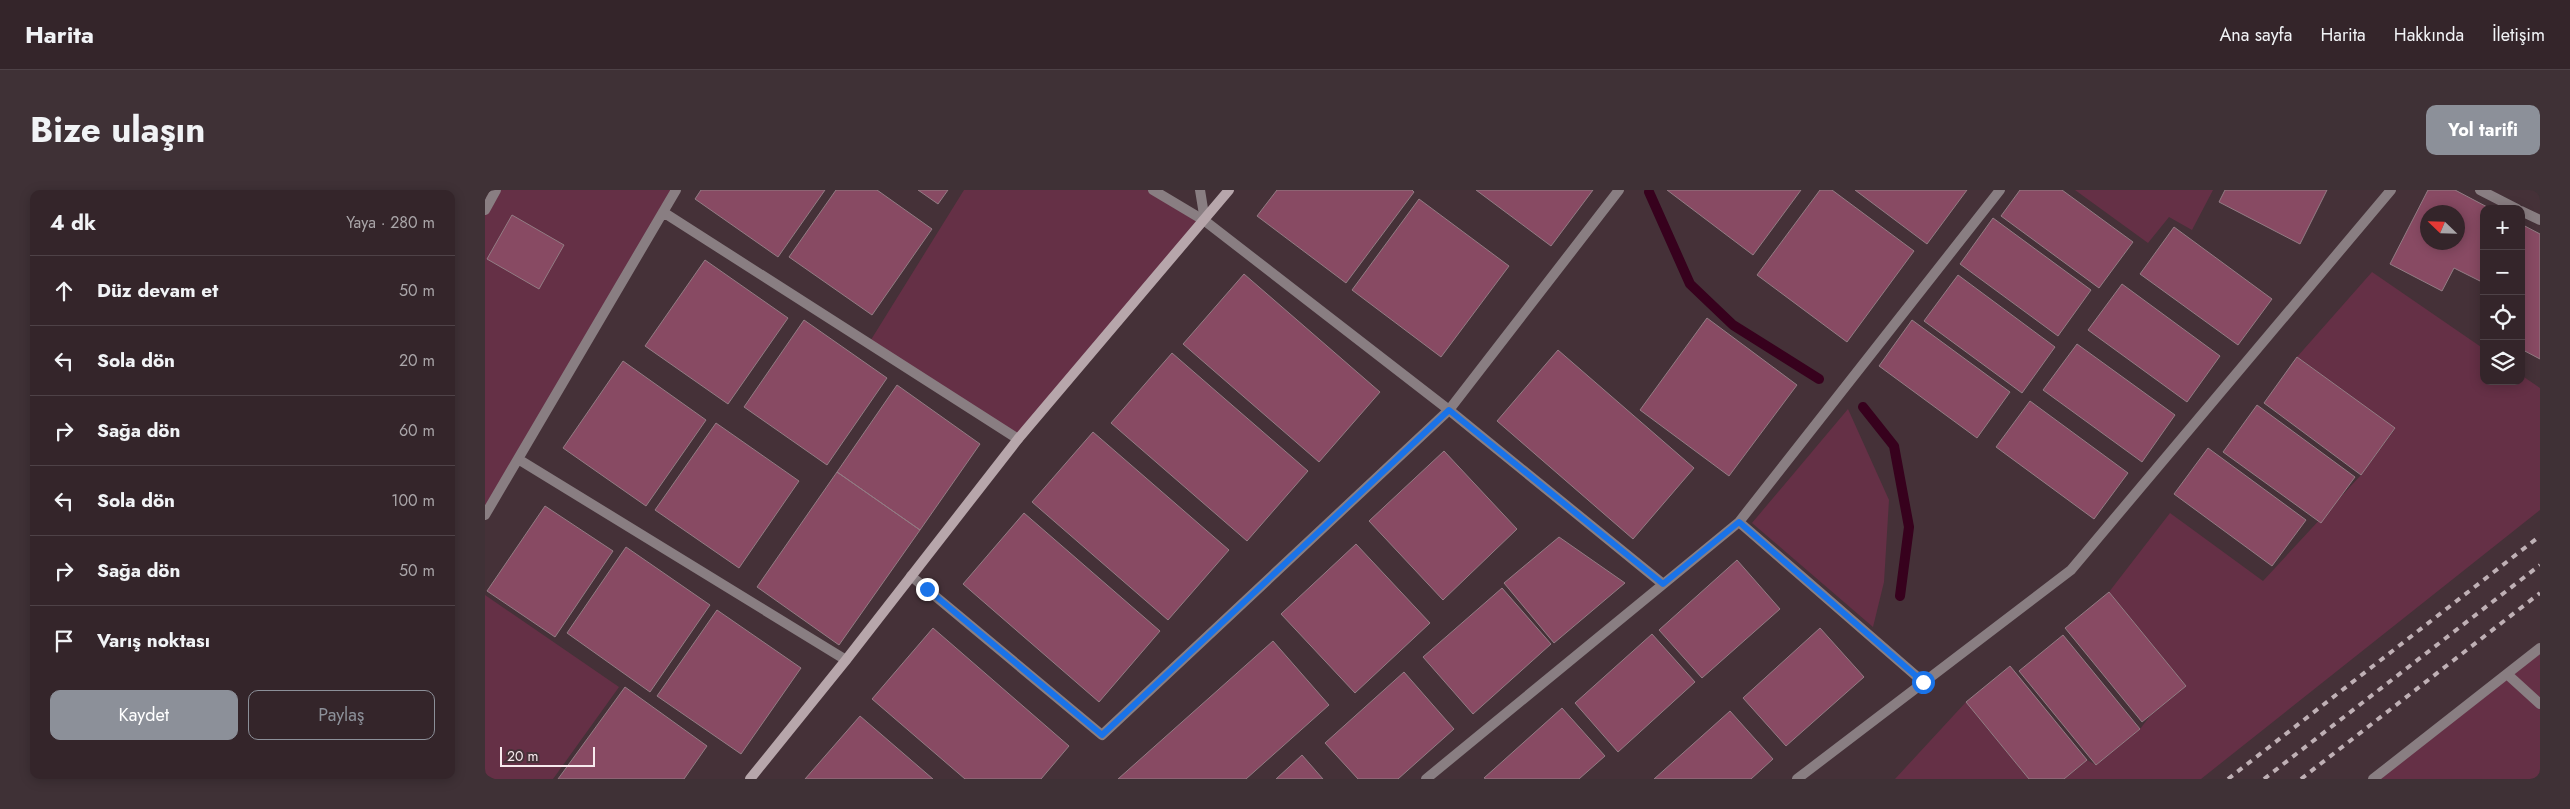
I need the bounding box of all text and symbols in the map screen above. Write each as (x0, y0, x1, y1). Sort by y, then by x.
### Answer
text: Harita (25, 17, 94, 52)
text: Ana sayfa (2219, 22, 2292, 48)
text: Harita (2320, 22, 2366, 48)
text: Hakkında (2394, 22, 2464, 48)
text: İletişim (2492, 22, 2545, 48)
text: Bize ulaşın (30, 105, 205, 155)
button: Yol tarifi (2426, 105, 2540, 155)
north arrow (2420, 205, 2465, 250)
map controls (2480, 205, 2525, 385)
button: + (2480, 205, 2525, 250)
text: 4 dk (50, 208, 96, 238)
text: Yaya · 280 m (346, 211, 435, 234)
button: − (2480, 250, 2525, 295)
icon: ahead (50, 277, 78, 305)
text: Düz devam et (97, 277, 218, 304)
text: 50 m (399, 279, 435, 302)
button: locate (2480, 295, 2525, 340)
button: layers (2480, 340, 2525, 385)
icon: left (50, 347, 78, 375)
text: Sola dön (97, 347, 175, 374)
text: 20 m (399, 349, 435, 372)
icon: right (50, 417, 78, 445)
text: Sağa dön (97, 417, 181, 444)
text: 60 m (399, 419, 435, 442)
icon: left (50, 487, 78, 515)
text: Sola dön (97, 487, 175, 514)
text: 100 m (391, 489, 435, 512)
icon: right (50, 557, 78, 585)
text: Sağa dön (97, 557, 181, 584)
text: 50 m (399, 559, 435, 582)
route end (916, 578, 939, 601)
icon: arrive (50, 627, 78, 655)
text: Varış noktası (97, 627, 210, 654)
route start (1912, 671, 1935, 694)
button: Kaydet (50, 690, 238, 740)
button: Paylaş (248, 690, 435, 740)
scale bar (500, 744, 595, 767)
text: 20 m (507, 746, 539, 766)

